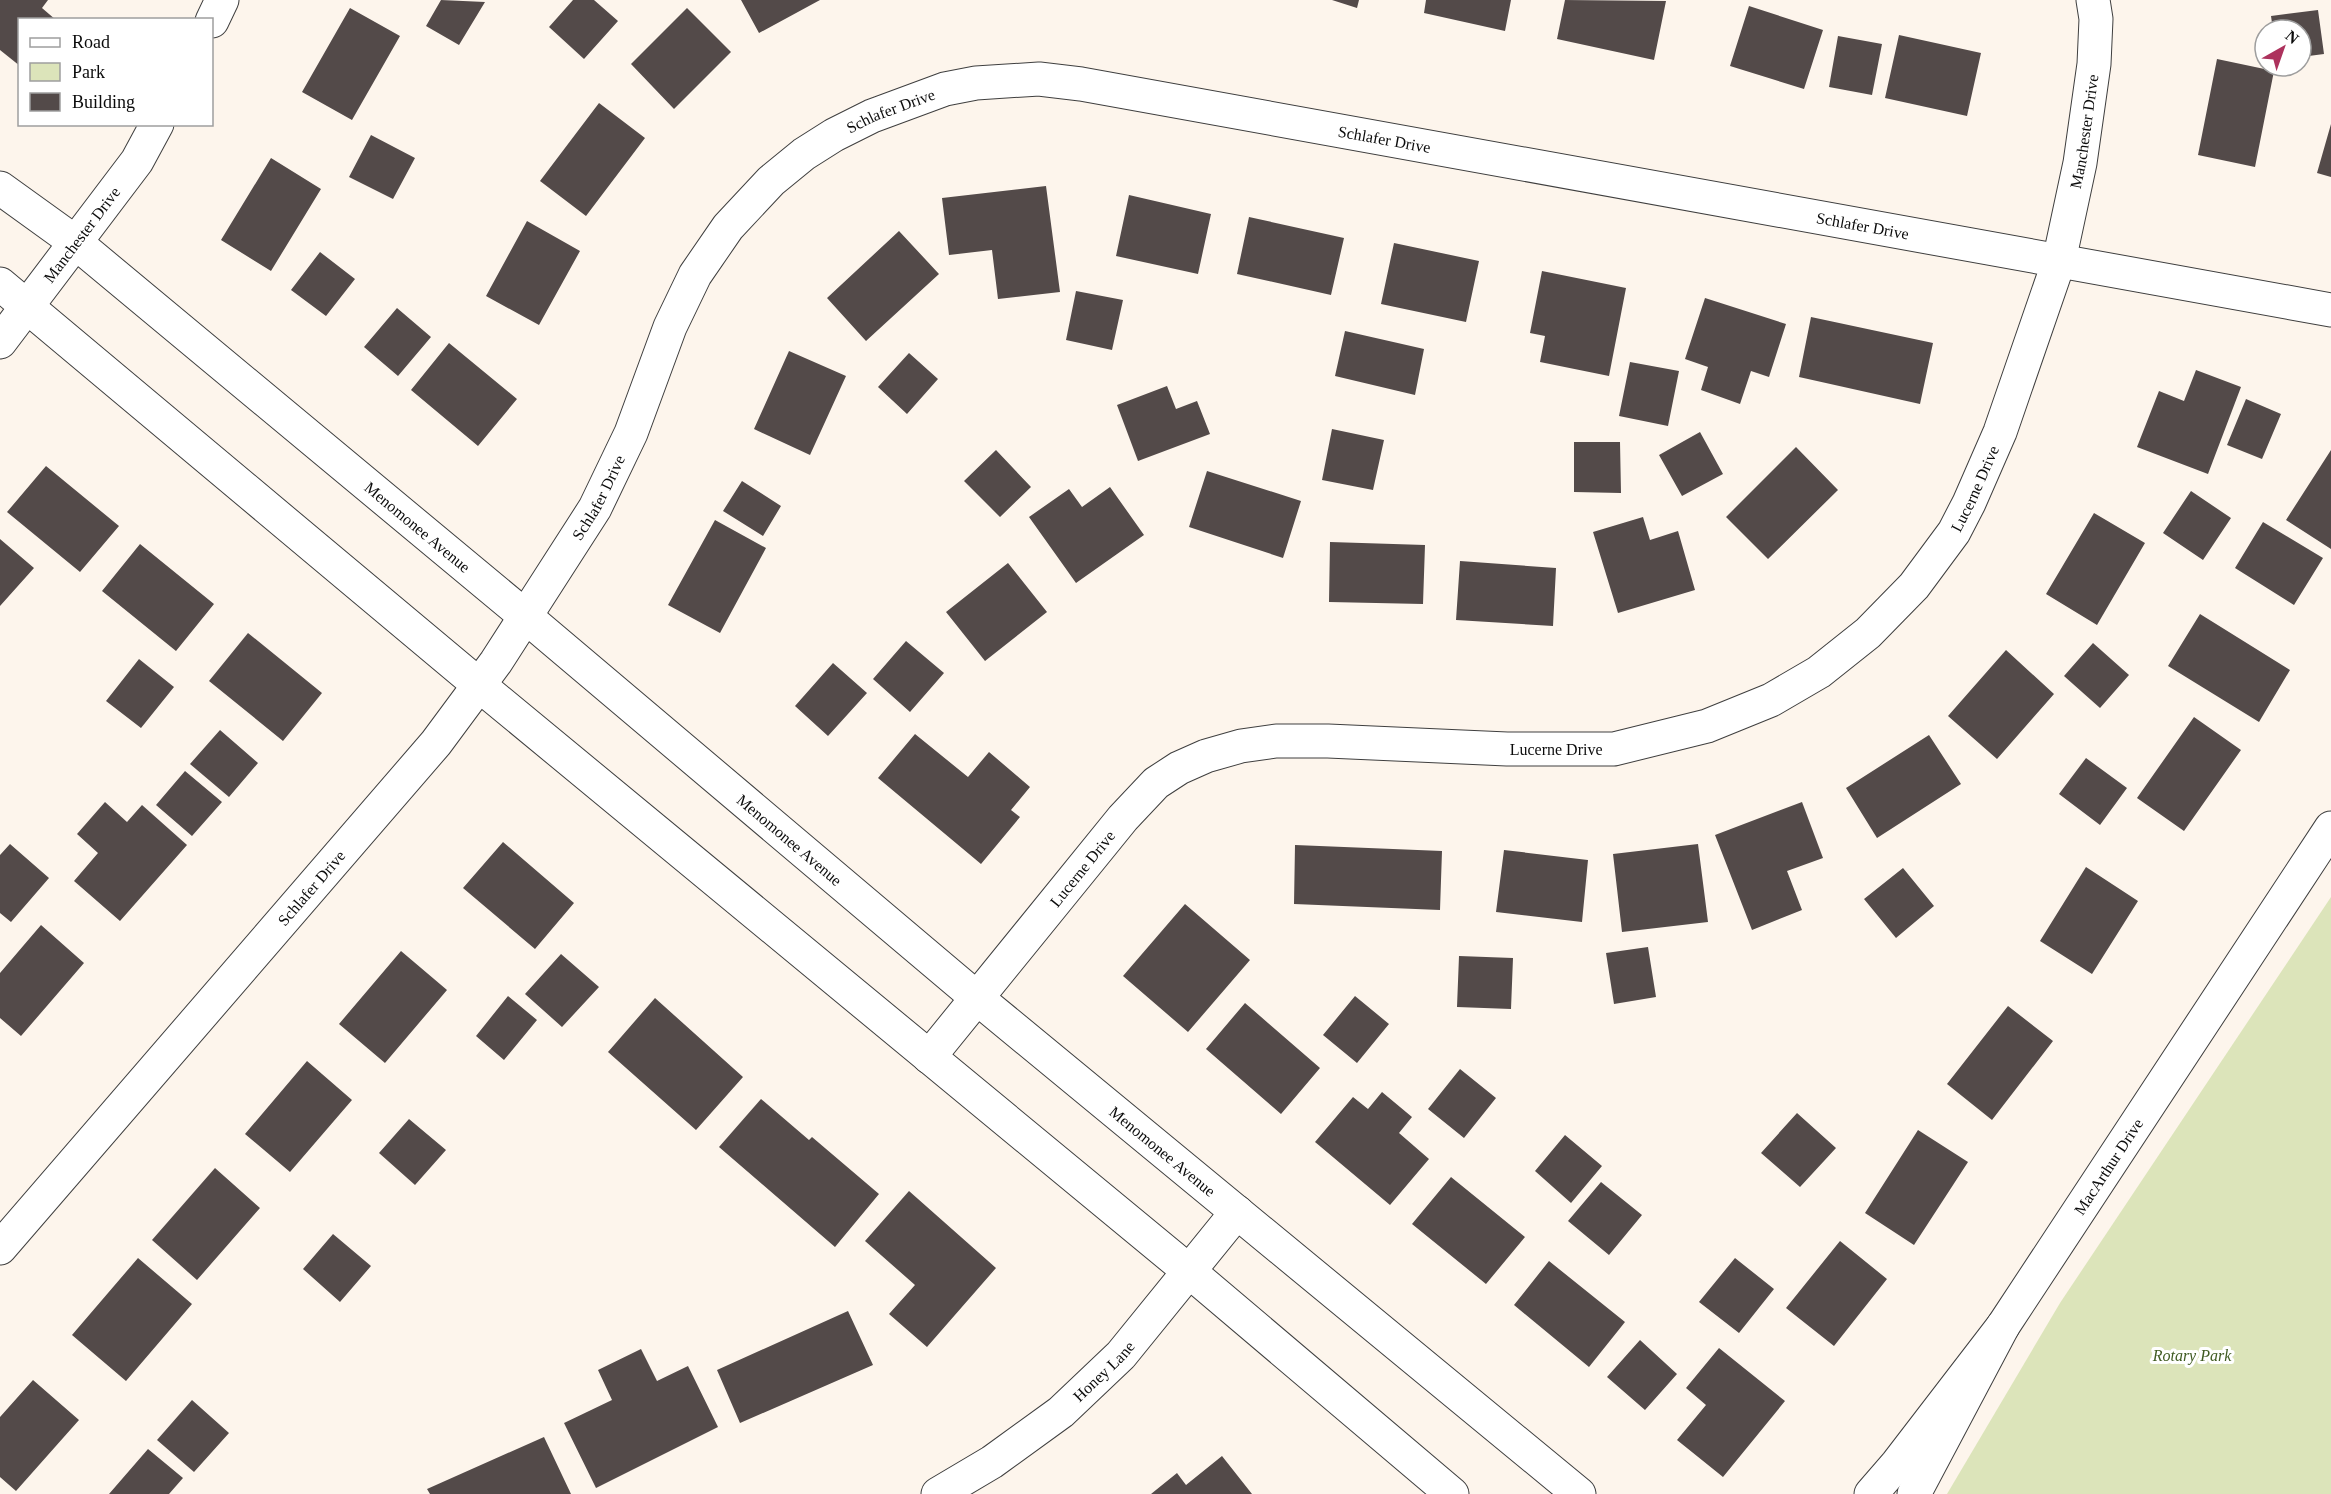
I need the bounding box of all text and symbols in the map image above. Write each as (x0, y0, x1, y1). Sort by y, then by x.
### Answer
legend (18, 18, 213, 126)
north arrow (2253, 18, 2313, 78)
text: N (2282, 27, 2303, 47)
text: Road (72, 32, 110, 52)
text: Park (72, 62, 105, 82)
street label: Manchester Drive (2066, 73, 2101, 190)
street label: Schlafer Drive (843, 85, 937, 136)
text: Building (72, 92, 135, 112)
street label: Schlafer Drive (1337, 122, 1432, 156)
street label: Manchester Drive (40, 183, 123, 285)
street label: Schlafer Drive (1815, 209, 1910, 242)
street label: Lucerne Drive (1947, 443, 2002, 534)
street label: Schlafer Drive (568, 452, 628, 543)
street label: Menomonee Avenue (362, 478, 474, 575)
street label: Lucerne Drive (1510, 741, 1603, 758)
street label: Menomonee Avenue (734, 791, 845, 889)
street label: Lucerne Drive (1046, 827, 1118, 910)
street label: Schlafer Drive (274, 847, 348, 929)
street label: Menomonee Avenue (1106, 1103, 1219, 1199)
street label: MacArthur Drive (2070, 1115, 2146, 1218)
street label: Honey Lane (1069, 1338, 1137, 1405)
park label: Rotary Park (2152, 1347, 2232, 1365)

